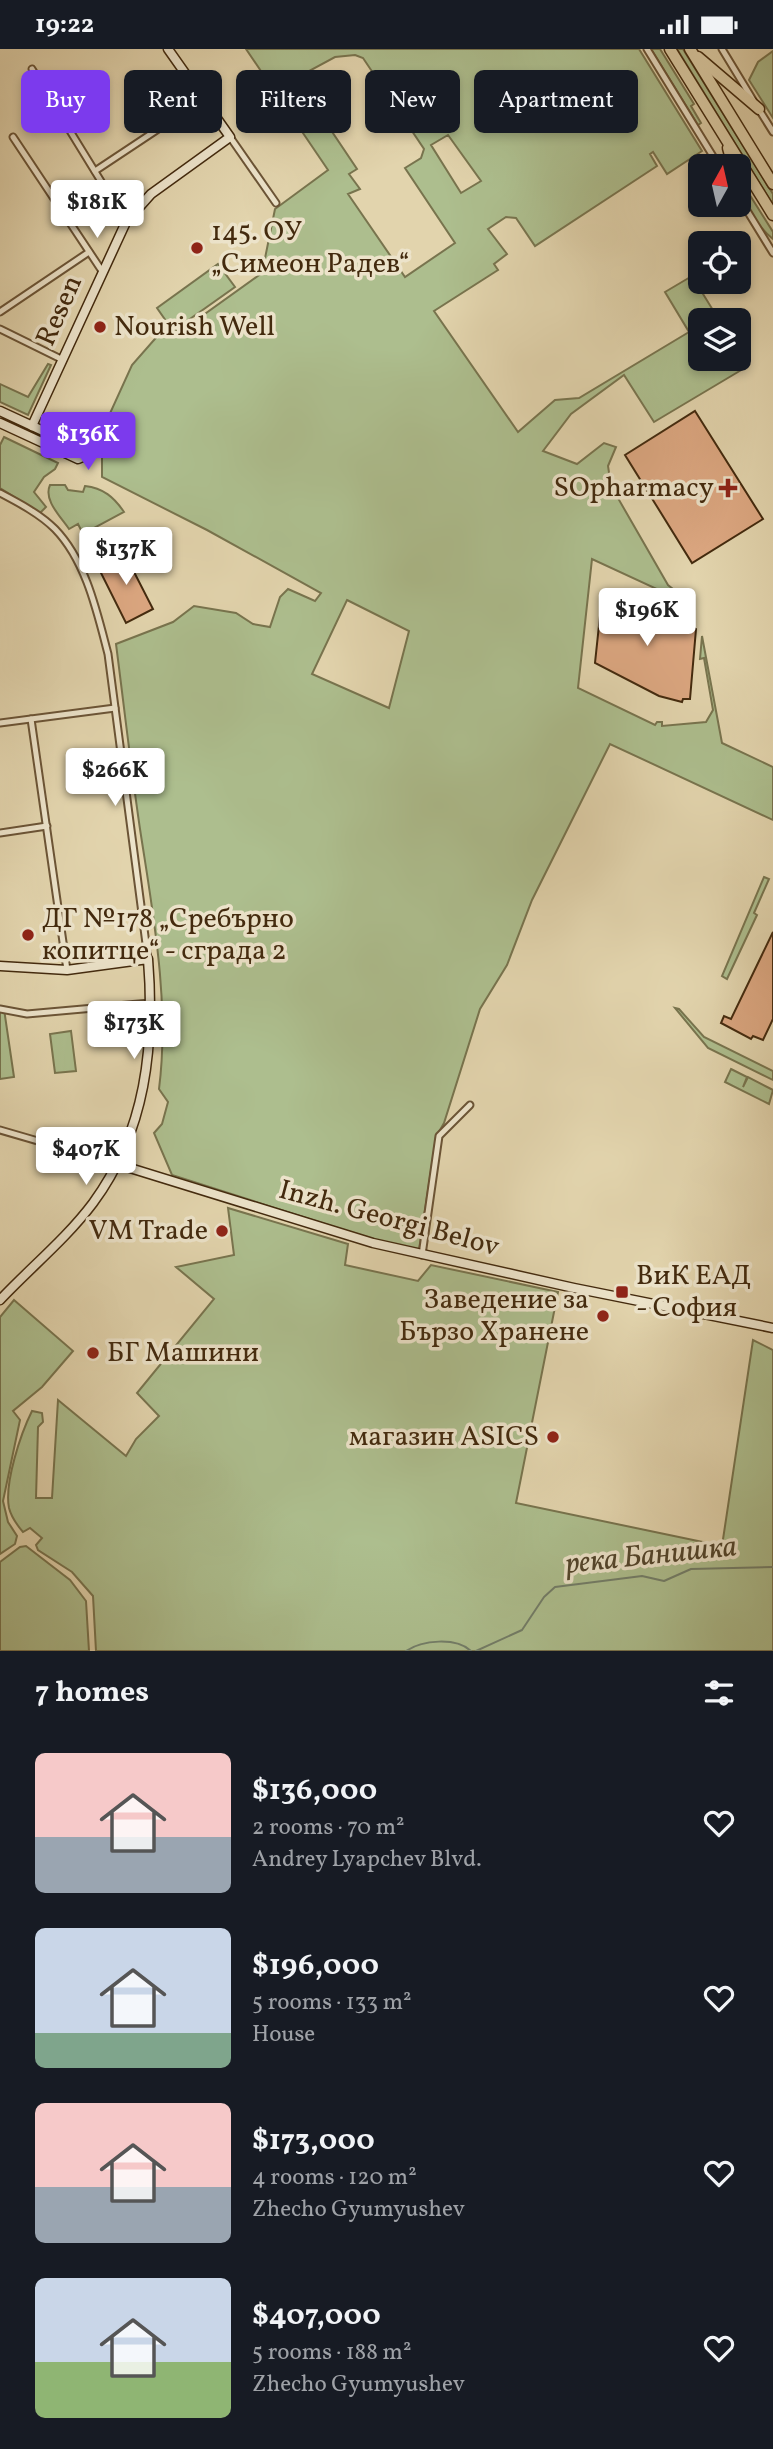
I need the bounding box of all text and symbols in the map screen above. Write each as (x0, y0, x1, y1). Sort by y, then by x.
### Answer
text: 19:22 (35, 7, 94, 43)
chip: Buy (21, 70, 110, 133)
chip: Rent (124, 70, 222, 133)
chip: Filters (236, 70, 351, 133)
chip: New (365, 70, 460, 133)
chip: Apartment (474, 70, 638, 133)
north arrow (688, 154, 751, 217)
map controls (688, 154, 751, 371)
pin: $181K (48, 181, 146, 240)
text: $181K (67, 187, 127, 219)
place label: 145. ОУ „Симеон Радев“ (211, 213, 410, 284)
button: locate (688, 231, 751, 294)
marker: 145. ОУ „Симеон Радев“ (189, 240, 205, 256)
street label: Resen (27, 269, 93, 353)
place label: Nourish Well (114, 308, 275, 347)
button: layers (688, 308, 751, 371)
marker: Nourish Well (92, 319, 108, 335)
pin: $136K (39, 413, 137, 472)
text: $136K (56, 419, 120, 451)
place label: SOpharmacy (554, 469, 714, 508)
marker: SOpharmacy (720, 480, 736, 496)
pin: $137K (77, 527, 175, 587)
text: $137K (95, 534, 157, 566)
pin: $196K (598, 589, 696, 648)
text: $196K (615, 595, 679, 627)
pin: $266K (66, 749, 164, 808)
text: $266K (82, 755, 148, 787)
place label: ДГ №178 „Сребърно копитце“ - сграда 2 (42, 900, 294, 971)
marker: ДГ №178 „Сребърно копитце“ - сграда 2 (20, 927, 36, 943)
pin: $173K (85, 1002, 183, 1061)
text: $173K (103, 1008, 165, 1040)
pin: $407K (37, 1127, 135, 1187)
text: $407K (52, 1134, 120, 1166)
street label: Inzh. Georgi Belov (274, 1171, 504, 1267)
place label: VM Trade (89, 1212, 208, 1251)
marker: VM Trade (214, 1223, 230, 1239)
place label: ВиК ЕАД - София (636, 1257, 752, 1328)
place label: Заведение за Бързо Хранене (399, 1281, 589, 1352)
marker: ВиК ЕАД - София (614, 1284, 630, 1300)
marker: Заведение за Бързо Хранене (595, 1308, 611, 1324)
place label: БГ Машини (107, 1334, 259, 1373)
marker: БГ Машини (85, 1345, 101, 1361)
place label: магазин ASICS (349, 1418, 539, 1457)
marker: магазин ASICS (545, 1429, 561, 1445)
water label: река Банишка (563, 1526, 739, 1586)
text: 7 homes (35, 1672, 149, 1714)
icon: filters (700, 1674, 738, 1712)
text: $136,000 (252, 1770, 377, 1812)
icon: home (91, 1781, 175, 1865)
icon: heart (700, 1804, 738, 1842)
text: 2 rooms · 70 m² (252, 1812, 405, 1844)
text: Andrey Lyapchev Blvd. (252, 1844, 482, 1876)
text: $196,000 (252, 1945, 379, 1987)
icon: home (91, 1956, 175, 2040)
icon: heart (700, 1979, 738, 2017)
text: 5 rooms · 133 m² (252, 1987, 412, 2019)
text: House (252, 2019, 315, 2051)
text: $173,000 (252, 2120, 375, 2162)
icon: home (91, 2131, 175, 2215)
icon: heart (700, 2154, 738, 2192)
text: 4 rooms · 120 m² (252, 2162, 417, 2194)
text: Zhecho Gyumyushev (252, 2194, 465, 2226)
text: $407,000 (252, 2295, 381, 2337)
icon: home (91, 2306, 175, 2390)
icon: heart (700, 2329, 738, 2367)
text: 5 rooms · 188 m² (252, 2337, 411, 2369)
text: Zhecho Gyumyushev (252, 2369, 465, 2401)

